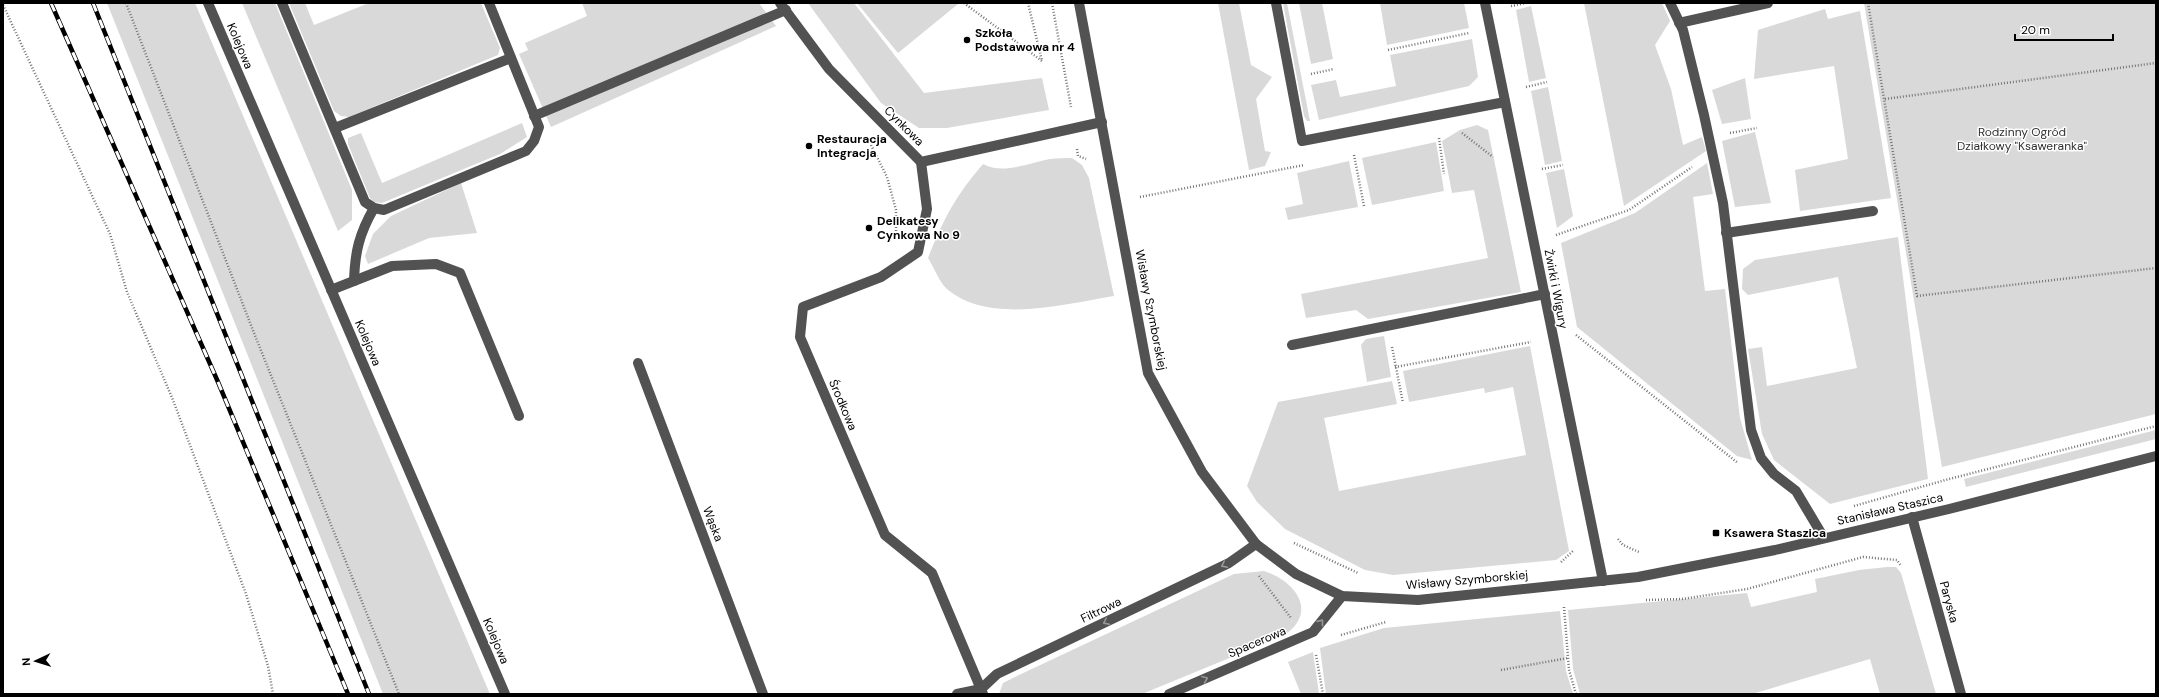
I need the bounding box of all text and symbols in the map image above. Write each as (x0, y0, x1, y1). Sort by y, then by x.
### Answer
scale bar (2015, 16, 2113, 42)
street label: Kolejowa (223, 21, 257, 71)
text: 20 m (2021, 22, 2050, 38)
place label: Szkoła Podstawowa nr 4 (975, 25, 1075, 55)
marker: Szkoła Podstawowa nr 4 (962, 35, 972, 45)
street label: Cynkowa (881, 103, 927, 149)
park label: Rodzinny Ogród Działkowy "Ksaweranka" (1957, 124, 2088, 154)
place label: Restauracja Integracja (817, 131, 887, 161)
marker: Restauracja Integracja (804, 141, 814, 151)
place label: Delikatesy Cynkowa No 9 (877, 213, 960, 243)
marker: Delikatesy Cynkowa No 9 (864, 223, 874, 233)
street label: Wisławy Szymborskiej (1131, 248, 1171, 372)
street label: Żwirki i Wigury (1540, 248, 1572, 330)
street label: Kolejowa (351, 318, 385, 368)
street label: Środkowa (825, 377, 861, 433)
street label: Stanisława Staszica (1836, 489, 1944, 529)
street label: Wąska (699, 504, 727, 544)
place label: Ksawera Staszica (1724, 525, 1826, 541)
marker: Ksawera Staszica (1711, 528, 1721, 538)
one-way arrow (1220, 560, 1228, 568)
street label: Wisławy Szymborskiej (1405, 567, 1529, 593)
street label: Paryska (1936, 579, 1962, 625)
street label: Filtrowa (1078, 593, 1124, 627)
street label: Kolejowa (479, 616, 513, 666)
one-way arrow (1103, 617, 1111, 624)
one-way arrow (1316, 620, 1323, 627)
street label: Spacerowa (1226, 623, 1288, 661)
north arrow (16, 641, 56, 681)
text: N (19, 657, 33, 666)
one-way arrow (1201, 675, 1208, 683)

